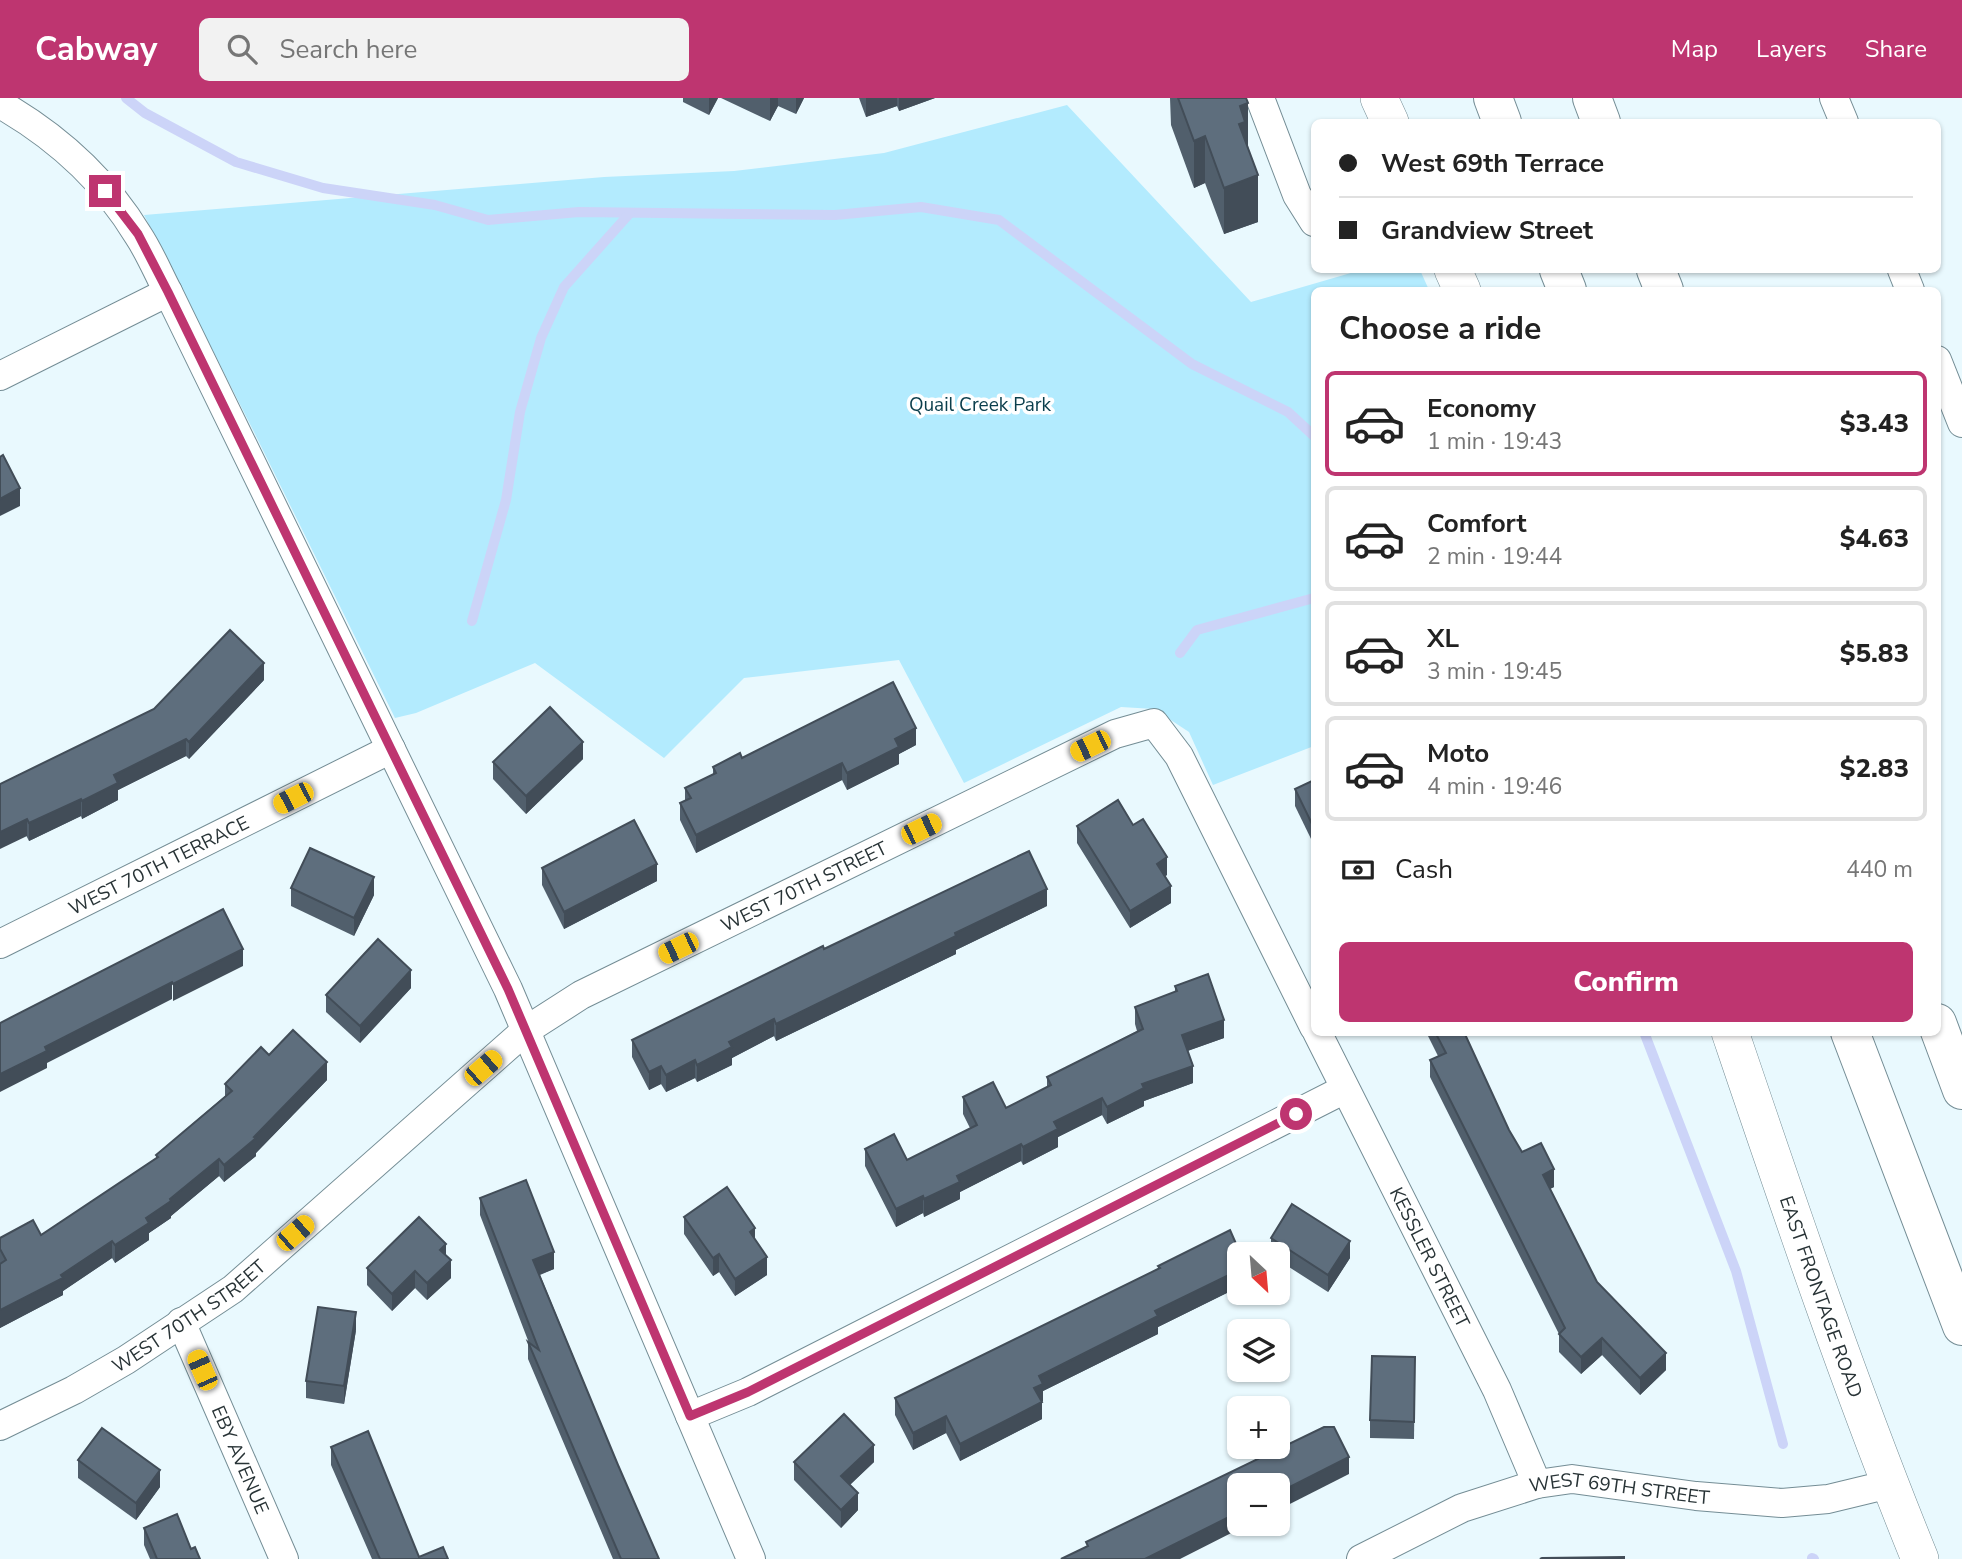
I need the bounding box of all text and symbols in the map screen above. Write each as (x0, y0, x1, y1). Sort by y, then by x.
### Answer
search box (199, 18, 689, 81)
text: Cabway (35, 27, 157, 72)
icon: search (223, 30, 261, 68)
text: Search here (279, 32, 417, 67)
text: Map (1671, 33, 1718, 65)
text: Layers (1756, 33, 1827, 65)
text: Share (1865, 33, 1927, 65)
text: West 69th Terrace (1381, 146, 1604, 181)
route end (89, 175, 121, 207)
text: Grandview Street (1381, 213, 1593, 248)
text: Choose a ride (1339, 307, 1541, 350)
text: Economy (1427, 391, 1536, 426)
park label: Quail Creek Park (909, 392, 1052, 418)
icon: car (1343, 392, 1406, 455)
text: $3.43 (1840, 406, 1909, 441)
text: 1 min · 19:43 (1427, 426, 1562, 457)
text: Comfort (1427, 506, 1527, 541)
icon: car (1343, 507, 1406, 570)
text: $4.63 (1840, 521, 1909, 556)
text: 2 min · 19:44 (1427, 541, 1562, 572)
text: XL (1427, 621, 1459, 656)
icon: car (1343, 622, 1406, 685)
text: $5.83 (1840, 636, 1909, 671)
text: 3 min · 19:45 (1427, 656, 1562, 687)
car (1067, 727, 1114, 765)
text: Moto (1427, 736, 1489, 771)
icon: car (1343, 737, 1406, 800)
text: $2.83 (1840, 751, 1909, 786)
text: 4 min · 19:46 (1427, 771, 1562, 802)
car (270, 779, 317, 817)
street label: WEST 70TH TERRACE (64, 810, 253, 922)
car (898, 810, 945, 848)
street label: WEST 70TH STREET (717, 835, 892, 939)
icon: cash (1339, 851, 1377, 889)
text: Cash (1395, 852, 1453, 887)
text: 440 m (1846, 854, 1913, 885)
car (655, 929, 702, 967)
button: Confirm (1339, 942, 1913, 1022)
car (461, 1046, 506, 1090)
route start (1280, 1098, 1312, 1130)
street label: KESSLER STREET (1383, 1183, 1476, 1333)
street label: EAST FRONTAGE ROAD (1773, 1193, 1868, 1401)
car (273, 1211, 318, 1255)
north arrow (1227, 1242, 1290, 1306)
map controls (1227, 1242, 1290, 1536)
street label: WEST 70TH STREET (108, 1254, 272, 1379)
button: layers (1227, 1319, 1290, 1382)
car (184, 1347, 221, 1393)
button: + (1227, 1396, 1290, 1459)
street label: EBY AVENUE (205, 1402, 275, 1518)
street label: WEST 69TH STREET (1527, 1467, 1711, 1511)
button: − (1227, 1473, 1290, 1536)

